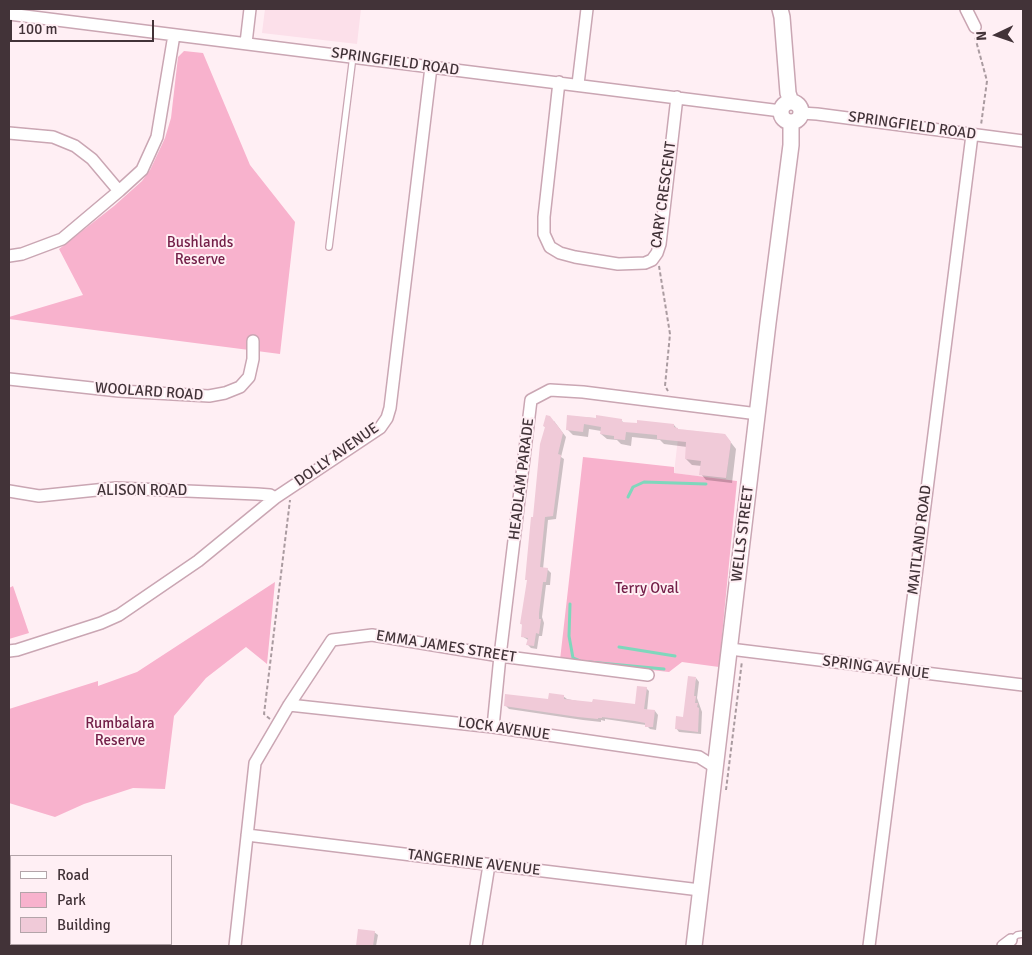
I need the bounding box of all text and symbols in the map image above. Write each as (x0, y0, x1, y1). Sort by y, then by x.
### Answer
scale bar (12, 10, 156, 42)
north arrow (972, 10, 1022, 60)
text: 100 m (18, 20, 58, 38)
text: N (973, 30, 990, 41)
street label: SPRINGFIELD ROAD (330, 44, 460, 80)
street label: SPRINGFIELD ROAD (847, 108, 977, 144)
street label: CARY CRESCENT (648, 140, 680, 250)
park label: Bushlands Reserve (167, 234, 233, 269)
street label: WOOLARD ROAD (94, 379, 204, 405)
street label: HEADLAM PARADE (506, 417, 538, 541)
street label: DOLLY AVENUE (291, 419, 383, 491)
street label: ALISON ROAD (97, 482, 187, 500)
street label: MAITLAND ROAD (904, 484, 936, 596)
street label: WELLS STREET (728, 485, 758, 583)
park label: Terry Oval (615, 580, 679, 598)
street label: EMMA JAMES STREET (375, 627, 517, 667)
street label: SPRING AVENUE (821, 653, 931, 683)
street label: LOCK AVENUE (457, 714, 551, 744)
park label: Rumbalara Reserve (85, 715, 155, 750)
street label: TANGERINE AVENUE (407, 846, 541, 880)
legend (10, 855, 172, 945)
text: Road (57, 866, 89, 884)
text: Park (57, 891, 86, 909)
text: Building (57, 916, 111, 934)

